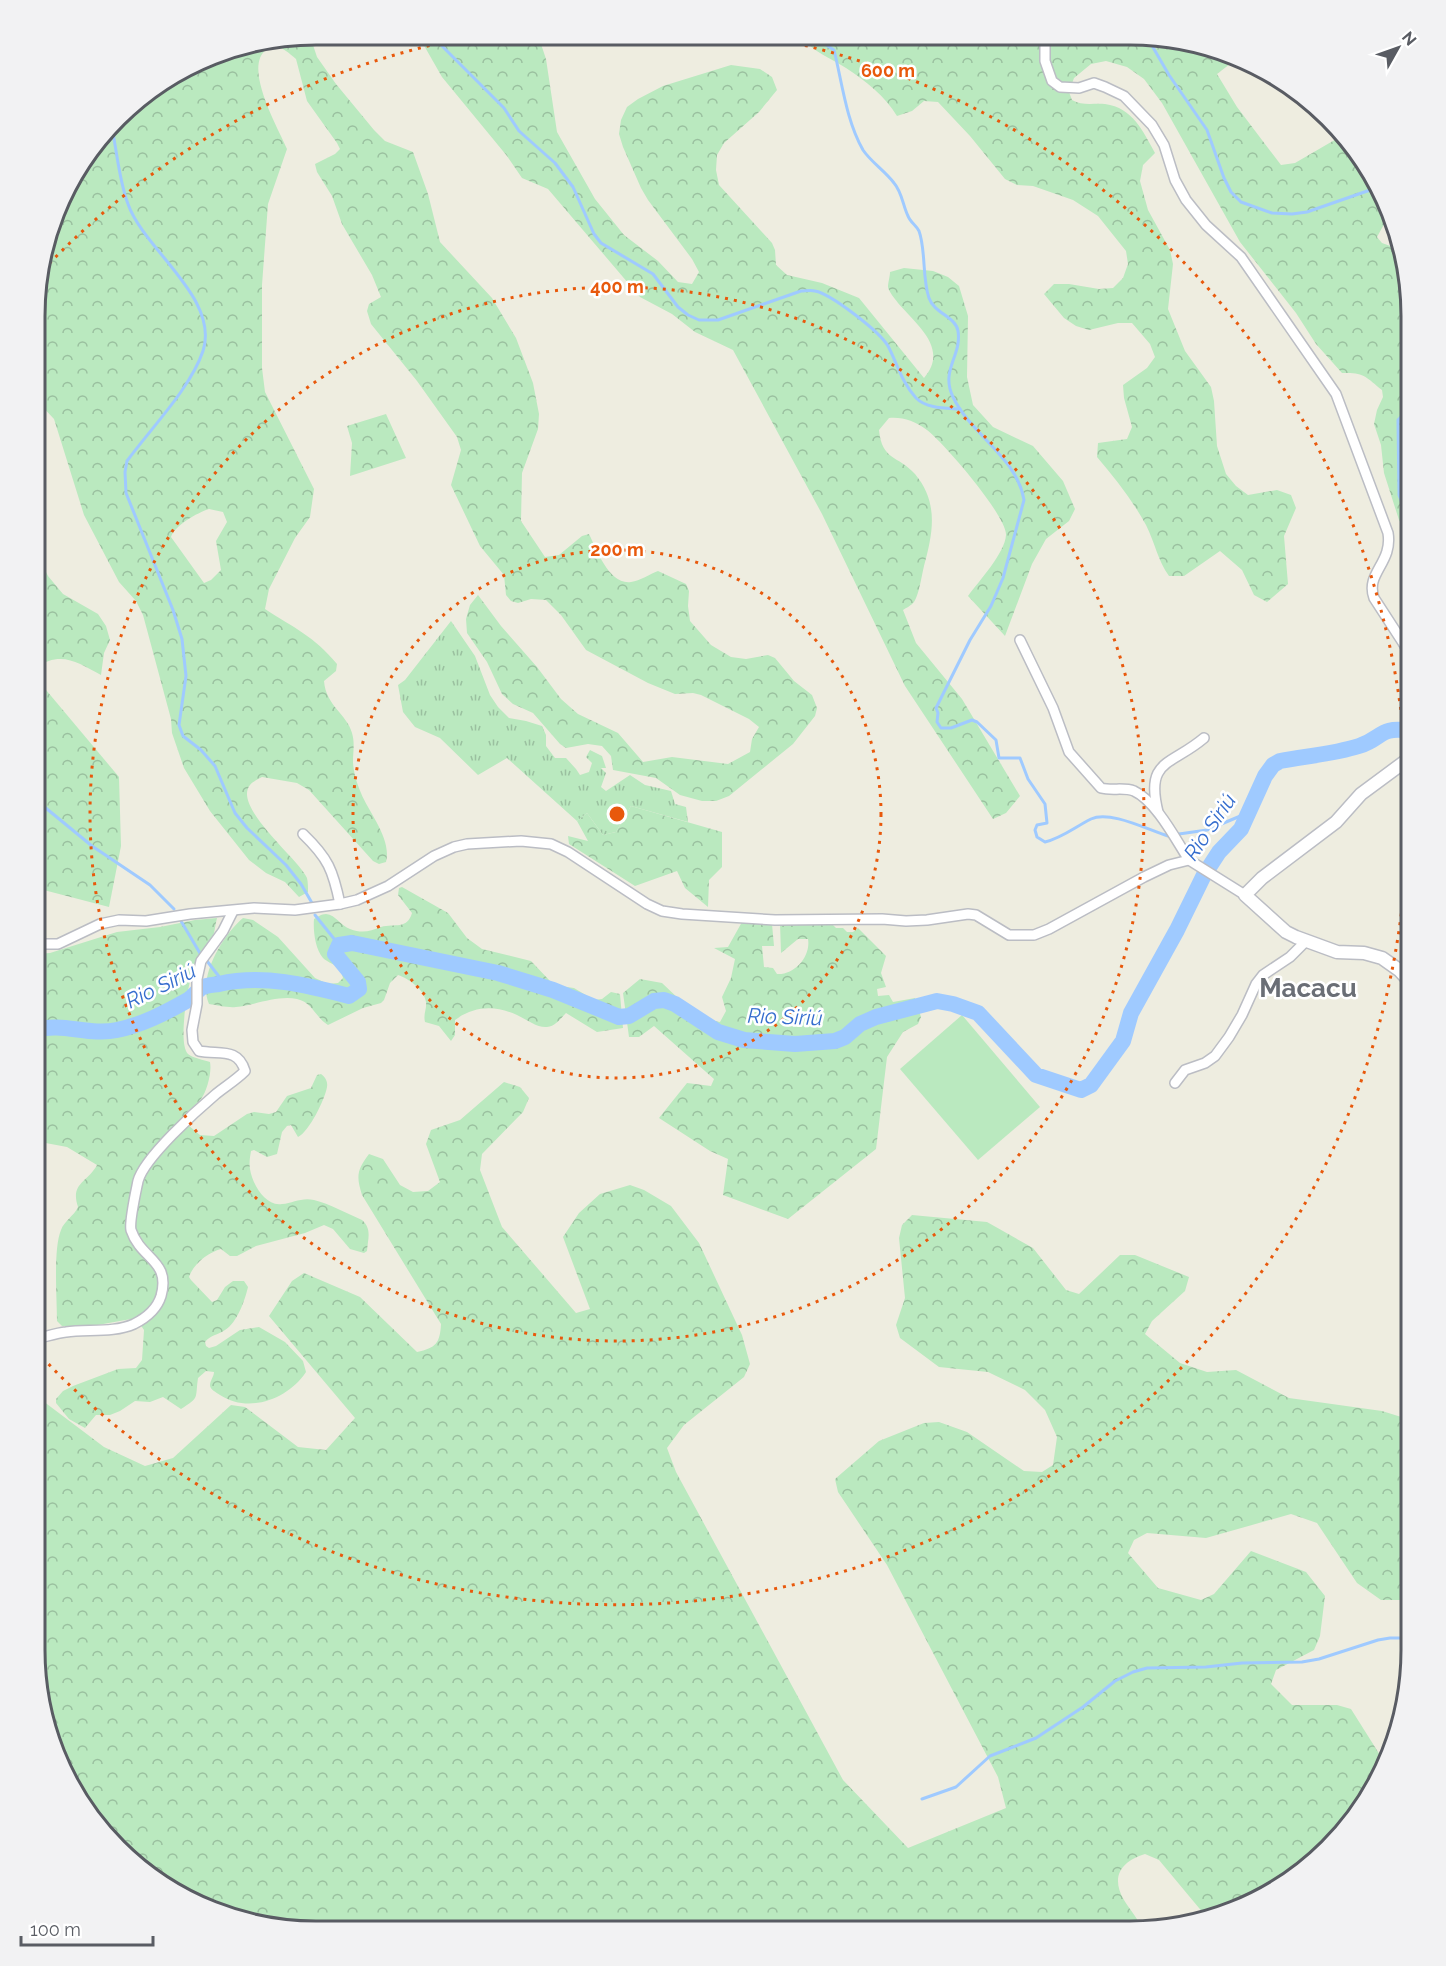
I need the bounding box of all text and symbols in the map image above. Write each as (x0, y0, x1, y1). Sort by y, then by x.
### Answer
north arrow (1368, 18, 1428, 78)
text: N (1398, 28, 1420, 49)
text: 600 m (861, 60, 915, 81)
text: 400 m (590, 276, 644, 297)
text: 200 m (590, 539, 644, 560)
water label: Rio Siriú (1178, 789, 1241, 865)
centre of rings (607, 804, 627, 824)
water label: Rio Siriú (122, 958, 200, 1013)
district label: Macacu (1259, 973, 1357, 1003)
water label: Rio Siriú (747, 1003, 823, 1030)
scale bar (21, 1909, 153, 1947)
text: 100 m (30, 1919, 81, 1940)

